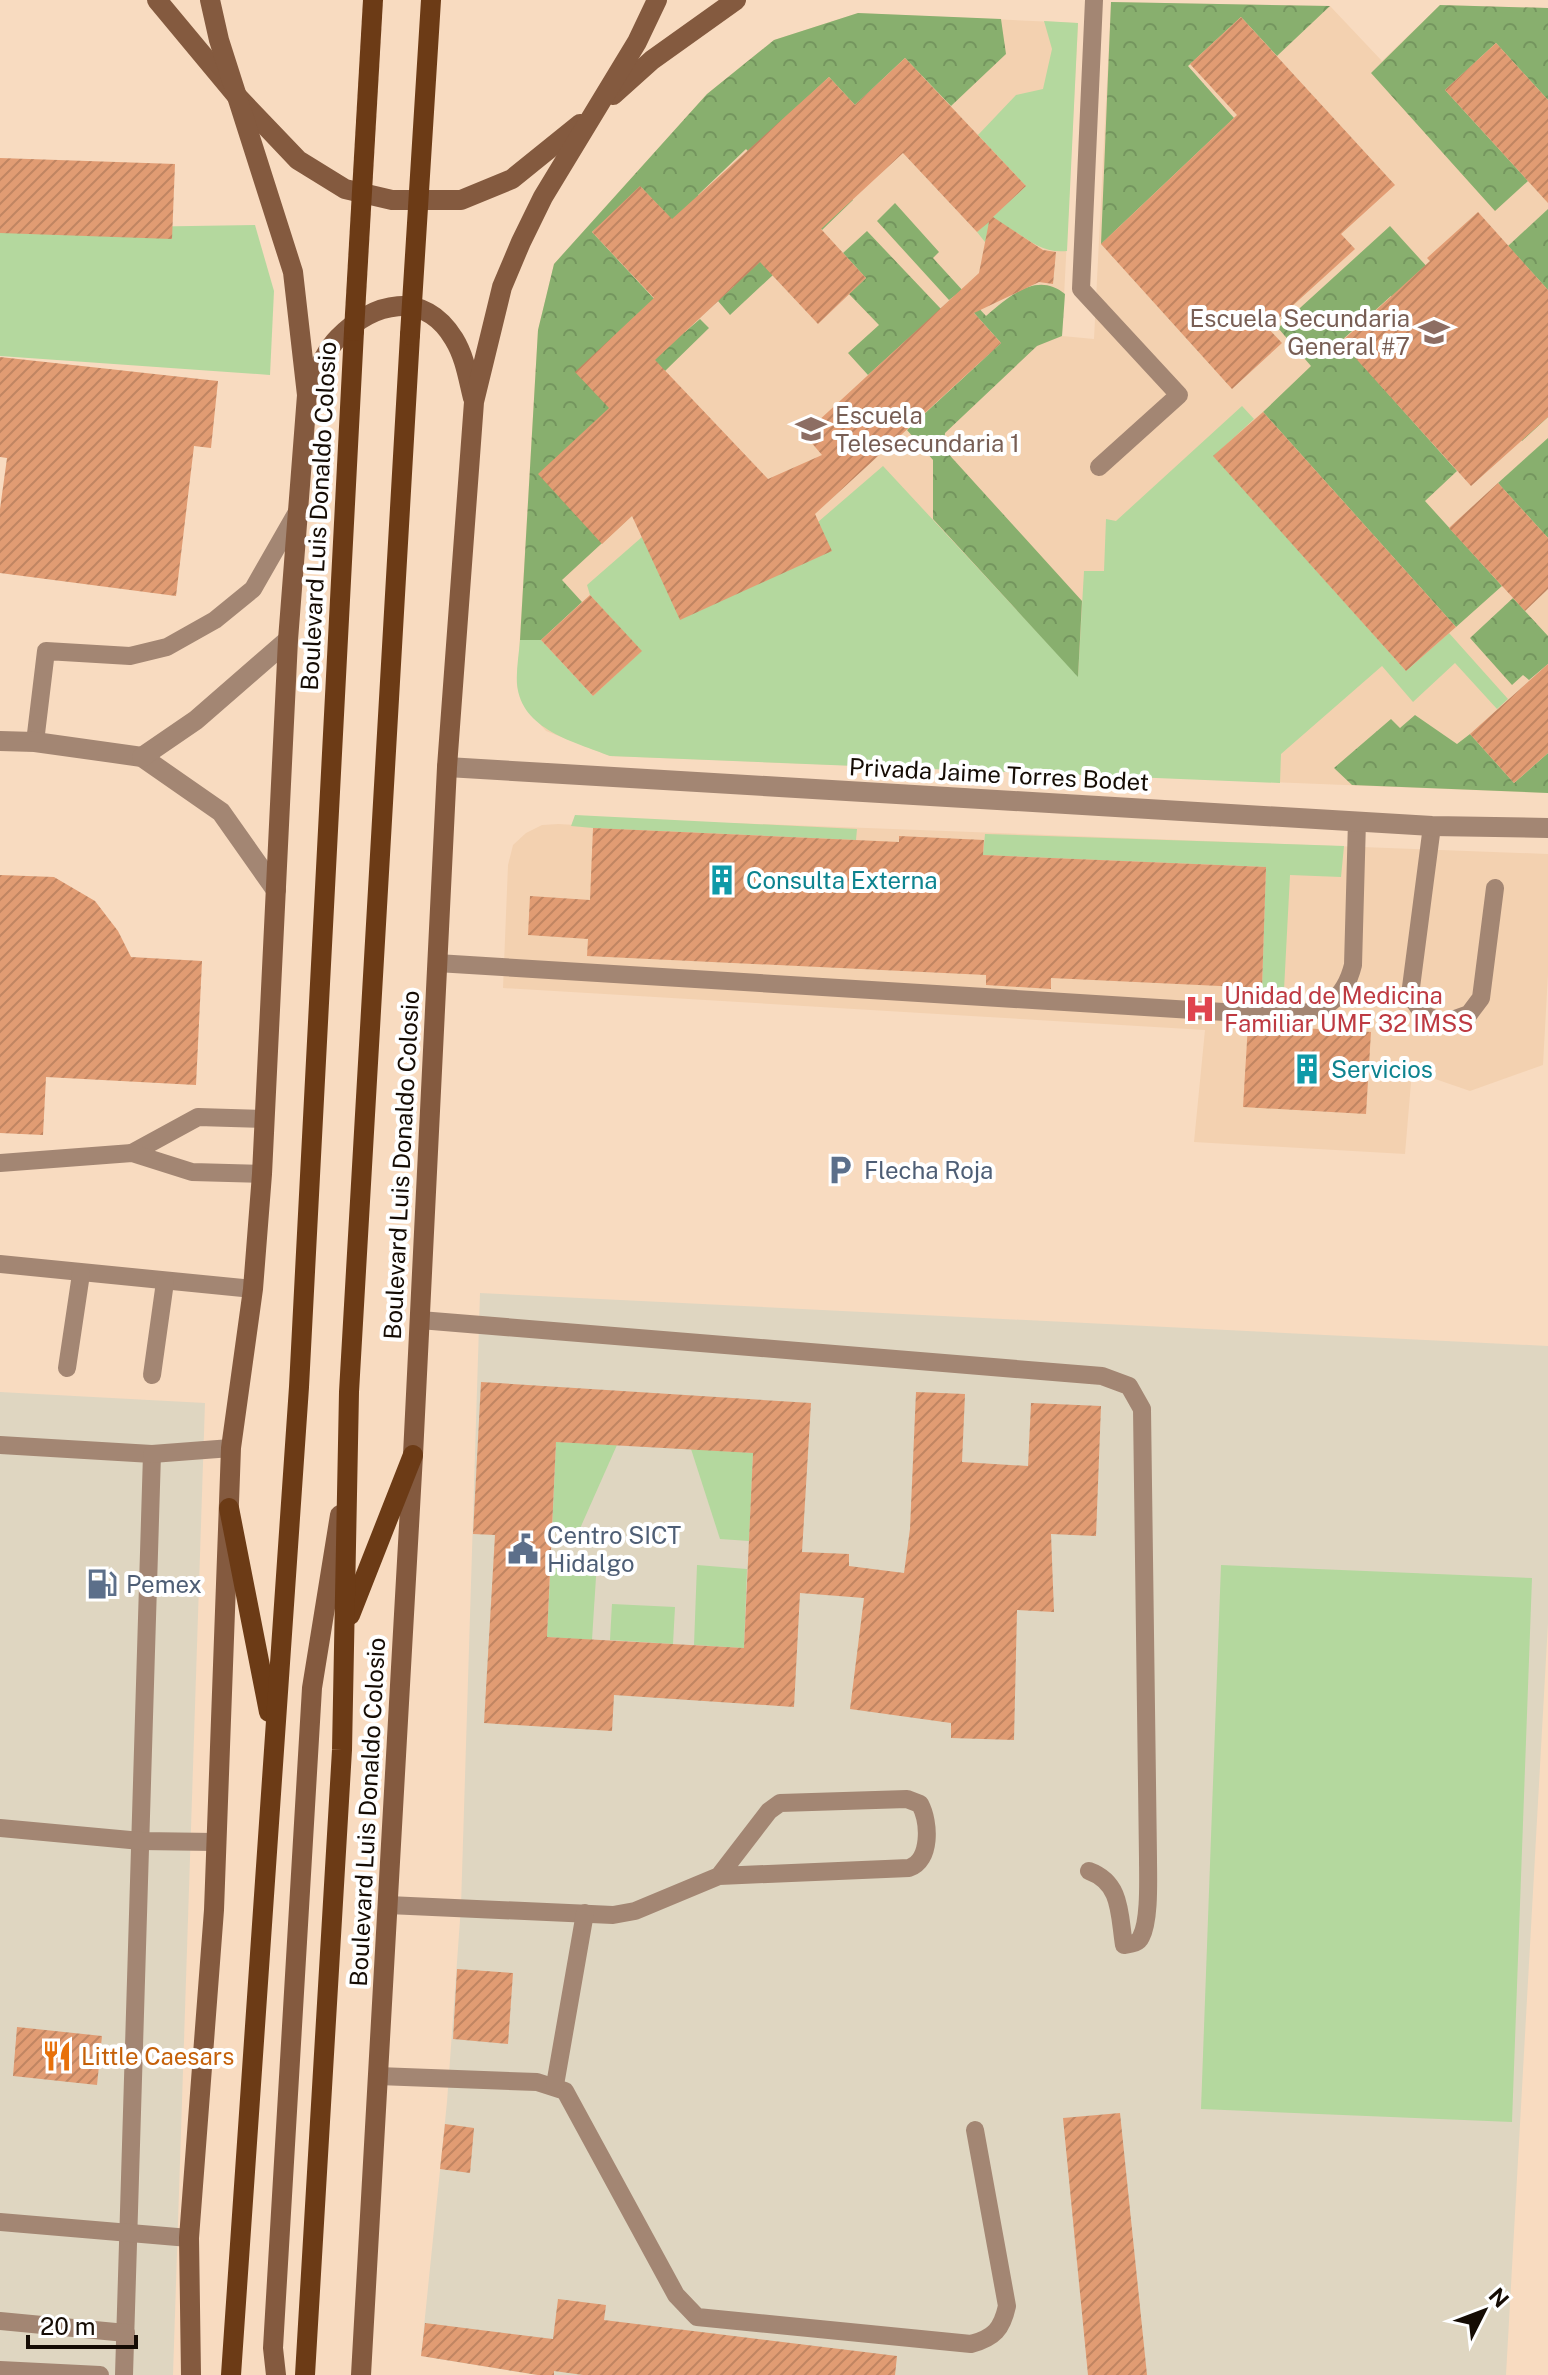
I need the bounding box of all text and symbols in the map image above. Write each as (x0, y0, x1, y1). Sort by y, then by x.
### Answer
place label: Escuela Secundaria General #7 (1190, 304, 1410, 360)
school or university icon: Escuela Secundaria General #7 (1417, 315, 1451, 349)
street label: Boulevard Luis Donaldo Colosio (295, 341, 341, 691)
place label: Escuela Telesecundaria 1 (835, 401, 1020, 457)
school or university icon: Escuela Telesecundaria 1 (794, 412, 828, 446)
street label: Privada Jaime Torres Bodet (848, 752, 1150, 796)
building icon: Consulta Externa (705, 863, 739, 897)
place label: Consulta Externa (746, 866, 937, 894)
place label: Unidad de Medicina Familiar UMF 32 IMSS (1224, 981, 1474, 1037)
street label: Boulevard Luis Donaldo Colosio (378, 990, 424, 1340)
hospital icon: Unidad de Medicina Familiar UMF 32 IMSS (1183, 992, 1217, 1026)
building icon: Servicios (1290, 1052, 1324, 1086)
place label: Servicios (1331, 1055, 1433, 1083)
parking icon: Flecha Roja (823, 1153, 857, 1187)
place label: Flecha Roja (864, 1156, 993, 1184)
place label: Centro SICT Hidalgo (547, 1521, 681, 1577)
public building icon: Centro SICT Hidalgo (506, 1532, 540, 1566)
fuel station icon: Pemex (85, 1567, 119, 1601)
place label: Pemex (126, 1570, 202, 1598)
street label: Boulevard Luis Donaldo Colosio (344, 1637, 390, 1987)
restaurant icon: Little Caesars (40, 2039, 74, 2073)
place label: Little Caesars (81, 2042, 234, 2070)
north arrow (1444, 2271, 1524, 2351)
text: N (1483, 2283, 1514, 2313)
scale bar (28, 2299, 136, 2349)
text: 20 m (40, 2312, 96, 2340)

